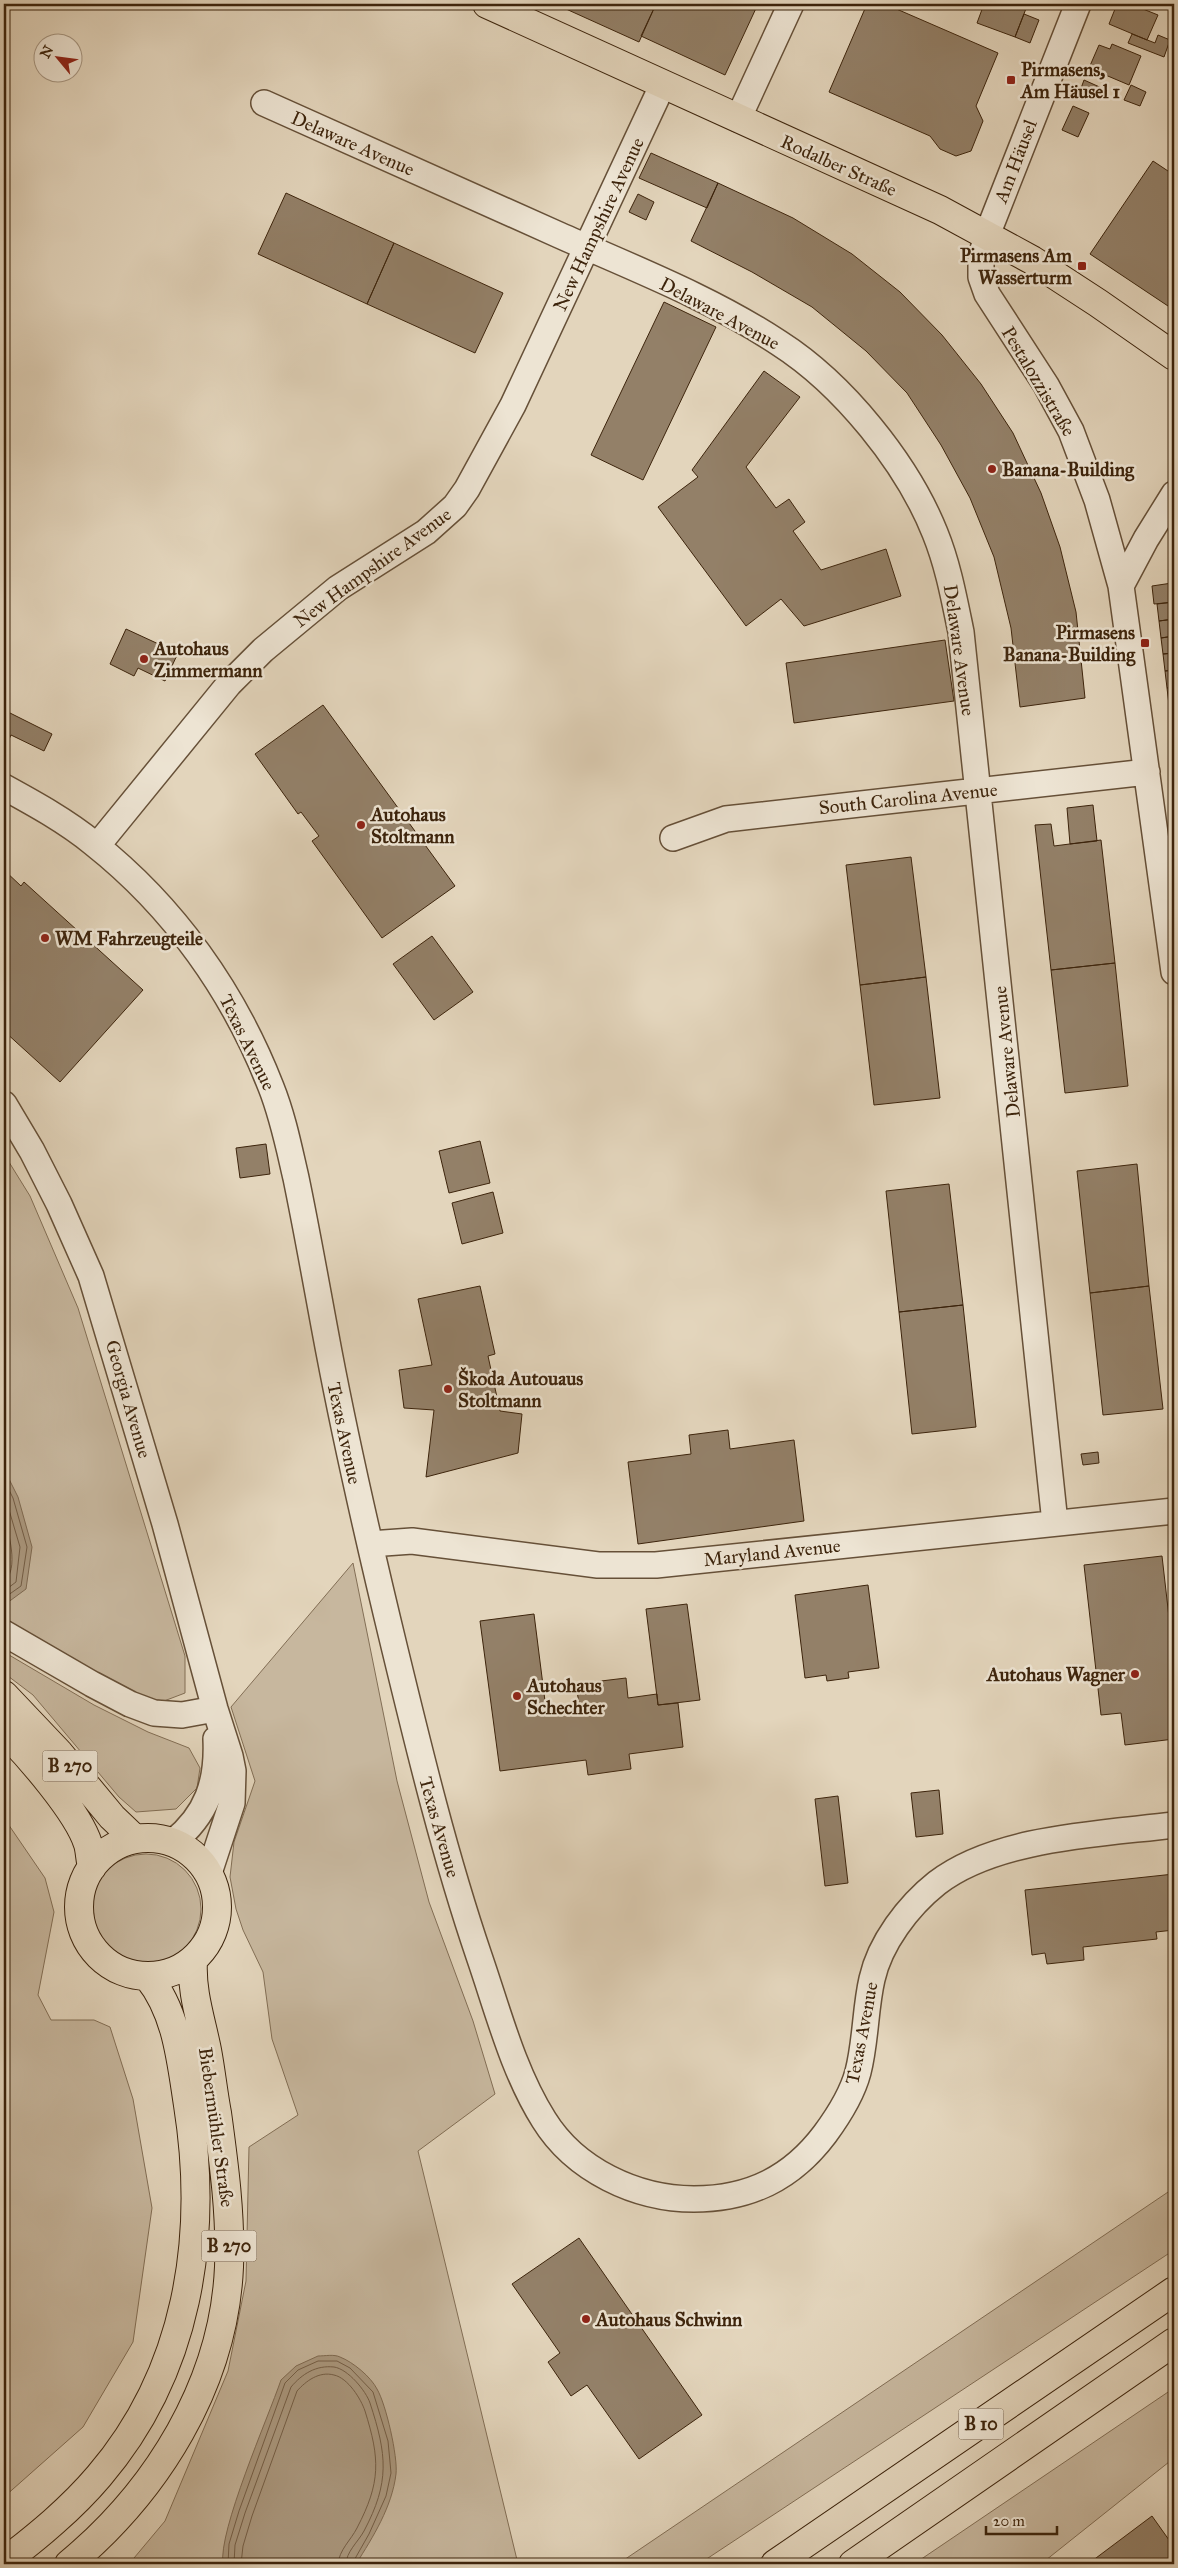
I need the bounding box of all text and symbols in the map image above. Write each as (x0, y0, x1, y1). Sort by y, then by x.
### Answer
north arrow (32, 32, 82, 82)
text: N (37, 43, 57, 61)
place label: Pirmasens, Am Häusel 1 (1019, 58, 1121, 103)
marker: Pirmasens, Am Häusel 1 (1005, 74, 1017, 86)
street label: Delaware Avenue (288, 106, 418, 181)
street label: Am Häusel (989, 115, 1042, 207)
street label: Rodalber Straße (777, 130, 900, 201)
street label: New Hampshire Avenue (548, 134, 649, 315)
place label: Pirmasens Am Wasserturm (960, 244, 1072, 289)
marker: Pirmasens Am Wasserturm (1076, 260, 1088, 272)
street label: Delaware Avenue (656, 272, 784, 355)
street label: Pestalozzistraße (997, 322, 1080, 440)
place label: Banana-Building (1002, 458, 1135, 482)
marker: Banana-Building (986, 463, 998, 475)
street label: New Hampshire Avenue (289, 503, 456, 632)
street label: Delaware Avenue (939, 583, 980, 717)
place label: Pirmasens Banana-Building (1003, 621, 1136, 667)
place label: Autohaus Zimmermann (152, 637, 263, 682)
marker: Pirmasens Banana-Building (1139, 637, 1151, 649)
marker: Autohaus Zimmermann (138, 653, 150, 665)
street label: South Carolina Avenue (818, 778, 999, 819)
place label: Autohaus Stoltmann (369, 803, 455, 848)
marker: Autohaus Stoltmann (355, 819, 367, 831)
place label: WM Fahrzeugteile (55, 927, 203, 951)
marker: WM Fahrzeugteile (39, 932, 51, 944)
street label: Delaware Avenue (988, 985, 1025, 1119)
street label: Texas Avenue (214, 990, 281, 1094)
street label: Georgia Avenue (100, 1337, 156, 1461)
place label: Škoda Autouaus Stoltmann (458, 1366, 583, 1412)
street label: Texas Avenue (322, 1380, 367, 1486)
marker: Škoda Autouaus Stoltmann (442, 1383, 454, 1395)
street label: Maryland Avenue (702, 1534, 842, 1571)
place label: Autohaus Wagner (985, 1663, 1126, 1687)
marker: Autohaus Wagner (1129, 1668, 1141, 1680)
place label: Autohaus Schechter (525, 1674, 605, 1719)
marker: Autohaus Schechter (511, 1690, 523, 1702)
road number: B 270 (42, 1750, 98, 1782)
street label: Texas Avenue (414, 1774, 465, 1880)
street label: Texas Avenue (840, 1980, 883, 2086)
street label: Biebermühler Straße (194, 2046, 239, 2209)
road number: B 270 (202, 2230, 256, 2262)
place label: Autohaus Schwinn (594, 2308, 743, 2331)
marker: Autohaus Schwinn (580, 2313, 592, 2325)
road number: B 10 (958, 2408, 1004, 2440)
scale bar (986, 2503, 1057, 2535)
text: 20 m (993, 2512, 1025, 2530)

